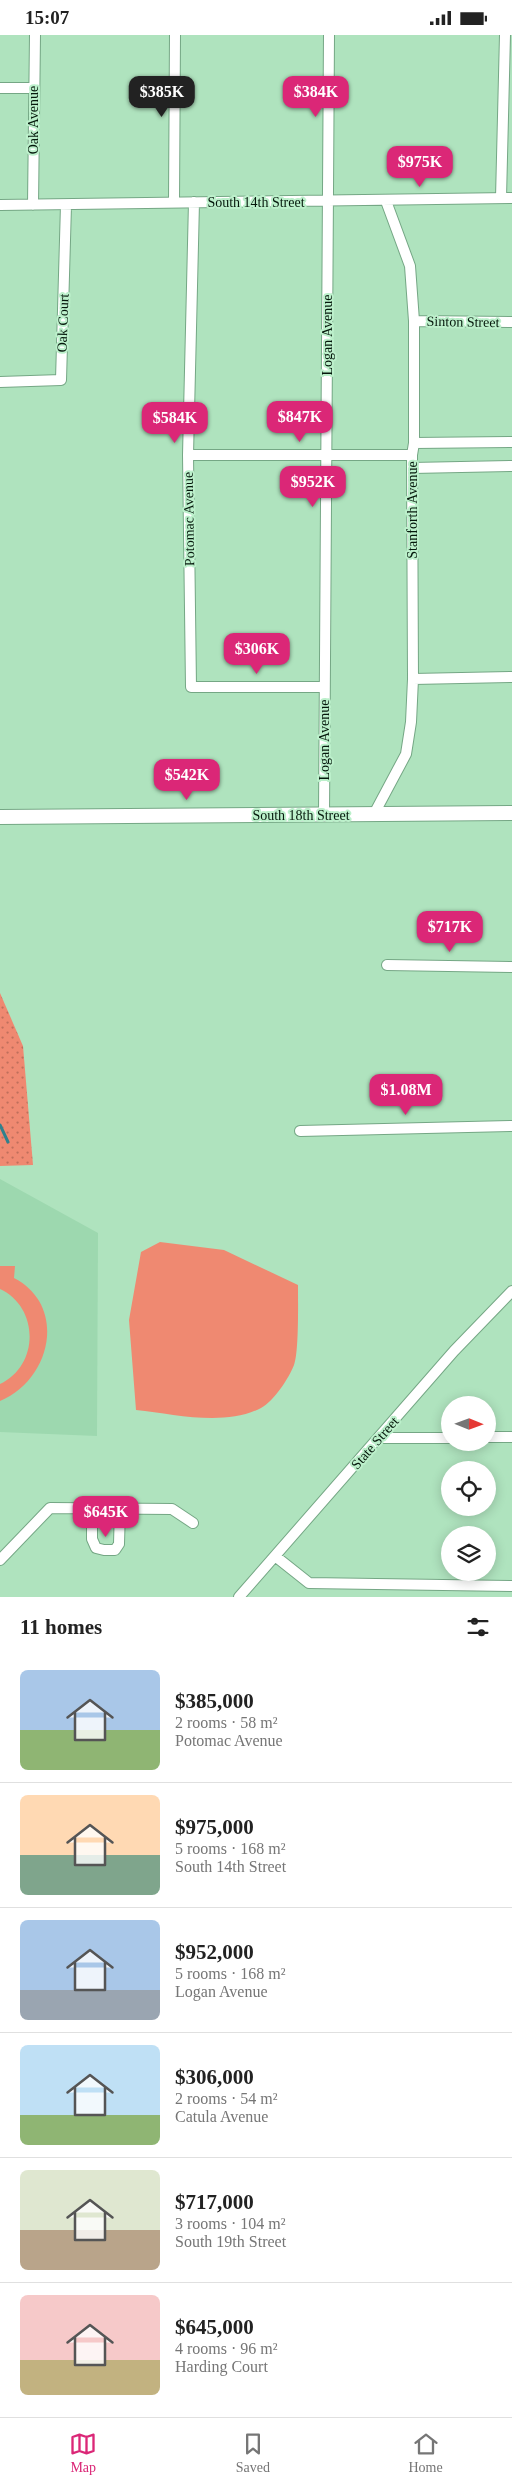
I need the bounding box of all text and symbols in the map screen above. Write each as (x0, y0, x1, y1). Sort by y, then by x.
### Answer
text: 15:07 (25, 7, 69, 28)
pin: $385K (127, 76, 197, 118)
pin: $384K (281, 76, 351, 118)
text: $385K (140, 83, 184, 100)
text: $384K (294, 83, 338, 100)
street label: Oak Avenue (26, 86, 41, 154)
pin: $975K (385, 145, 455, 188)
text: $975K (398, 153, 442, 170)
street label: South 14th Street (207, 195, 305, 210)
street label: Oak Court (54, 293, 72, 353)
street label: Logan Avenue (320, 295, 335, 376)
street label: Sinton Street (427, 314, 500, 330)
pin: $584K (140, 401, 210, 444)
pin: $847K (265, 401, 335, 443)
text: $847K (278, 408, 322, 425)
text: $584K (153, 409, 197, 426)
street label: Stanforth Avenue (405, 461, 420, 559)
pin: $952K (278, 465, 348, 508)
street label: Potomac Avenue (181, 472, 197, 566)
text: $952K (291, 473, 335, 490)
pin: $306K (222, 633, 292, 675)
text: $306K (235, 640, 279, 657)
street label: Logan Avenue (317, 700, 332, 781)
pin: $542K (152, 759, 222, 801)
text: $542K (165, 766, 209, 783)
street label: South 18th Street (252, 808, 350, 823)
pin: $717K (415, 911, 485, 953)
text: $717K (428, 918, 472, 935)
pin: $1.08M (365, 1073, 447, 1116)
text: $1.08M (380, 1081, 432, 1098)
north arrow (441, 1396, 496, 1451)
map controls (441, 1396, 496, 1581)
street label: State Street (348, 1414, 402, 1472)
button: locate (441, 1461, 496, 1516)
pin: $645K (71, 1495, 141, 1538)
text: $645K (84, 1503, 128, 1520)
button: layers (441, 1526, 496, 1581)
icon: filters (464, 1613, 492, 1641)
text: 11 homes (20, 1615, 102, 1639)
text: $385,000 (175, 1689, 254, 1713)
icon: home (60, 1690, 120, 1750)
text: 2 rooms · 58 m² (175, 1714, 278, 1731)
text: Potomac Avenue (175, 1732, 283, 1749)
icon: home (60, 1815, 120, 1875)
text: $975,000 (175, 1815, 254, 1839)
text: 5 rooms · 168 m² (175, 1840, 286, 1857)
text: South 14th Street (175, 1858, 286, 1875)
icon: home (60, 1940, 120, 2000)
text: $952,000 (175, 1940, 254, 1964)
text: 5 rooms · 168 m² (175, 1965, 286, 1982)
text: Logan Avenue (175, 1983, 268, 2000)
icon: home (60, 2065, 120, 2125)
text: $306,000 (175, 2065, 254, 2089)
text: 2 rooms · 54 m² (175, 2090, 278, 2107)
text: Catula Avenue (175, 2108, 268, 2125)
icon: home (60, 2190, 120, 2250)
text: $717,000 (175, 2190, 254, 2214)
text: 3 rooms · 104 m² (175, 2215, 286, 2232)
text: South 19th Street (175, 2233, 286, 2250)
icon: home (60, 2315, 120, 2375)
text: $645,000 (175, 2315, 254, 2339)
text: 4 rooms · 96 m² (175, 2340, 278, 2357)
text: Harding Court (175, 2358, 268, 2375)
tab: Map (69, 2430, 97, 2476)
tab: Saved (236, 2430, 270, 2476)
tab: Home (409, 2430, 443, 2476)

